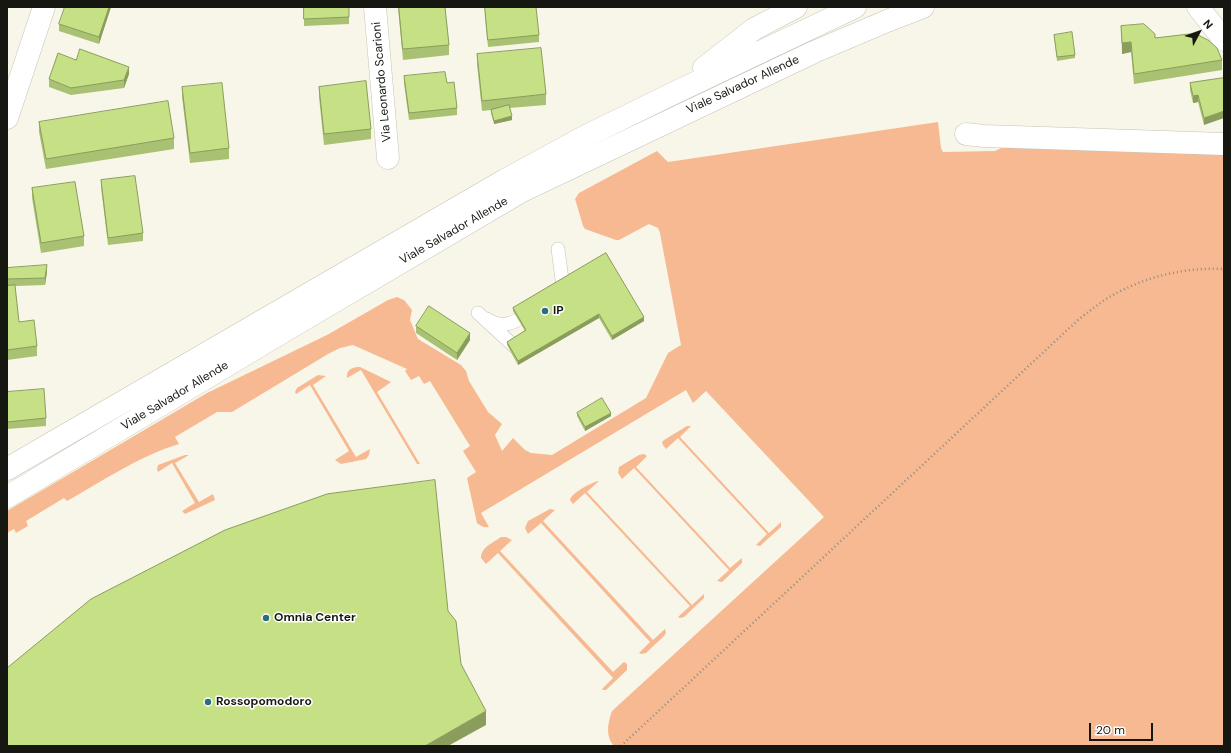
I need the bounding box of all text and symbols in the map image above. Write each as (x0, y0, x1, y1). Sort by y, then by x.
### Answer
north arrow (1179, 12, 1219, 52)
text: N (1200, 17, 1216, 32)
street label: Via Leonardo Scarioni (370, 21, 394, 143)
street label: Viale Salvador Allende (684, 53, 802, 117)
street label: Viale Salvador Allende (397, 194, 511, 268)
place label: IP (553, 304, 564, 318)
marker: IP (540, 306, 550, 316)
street label: Viale Salvador Allende (119, 358, 231, 434)
place label: Omnia Center (274, 611, 356, 625)
marker: Omnia Center (261, 613, 271, 623)
place label: Rossopomodoro (216, 695, 312, 709)
marker: Rossopomodoro (203, 697, 213, 707)
scale bar (1091, 715, 1155, 741)
text: 20 m (1096, 722, 1125, 738)

